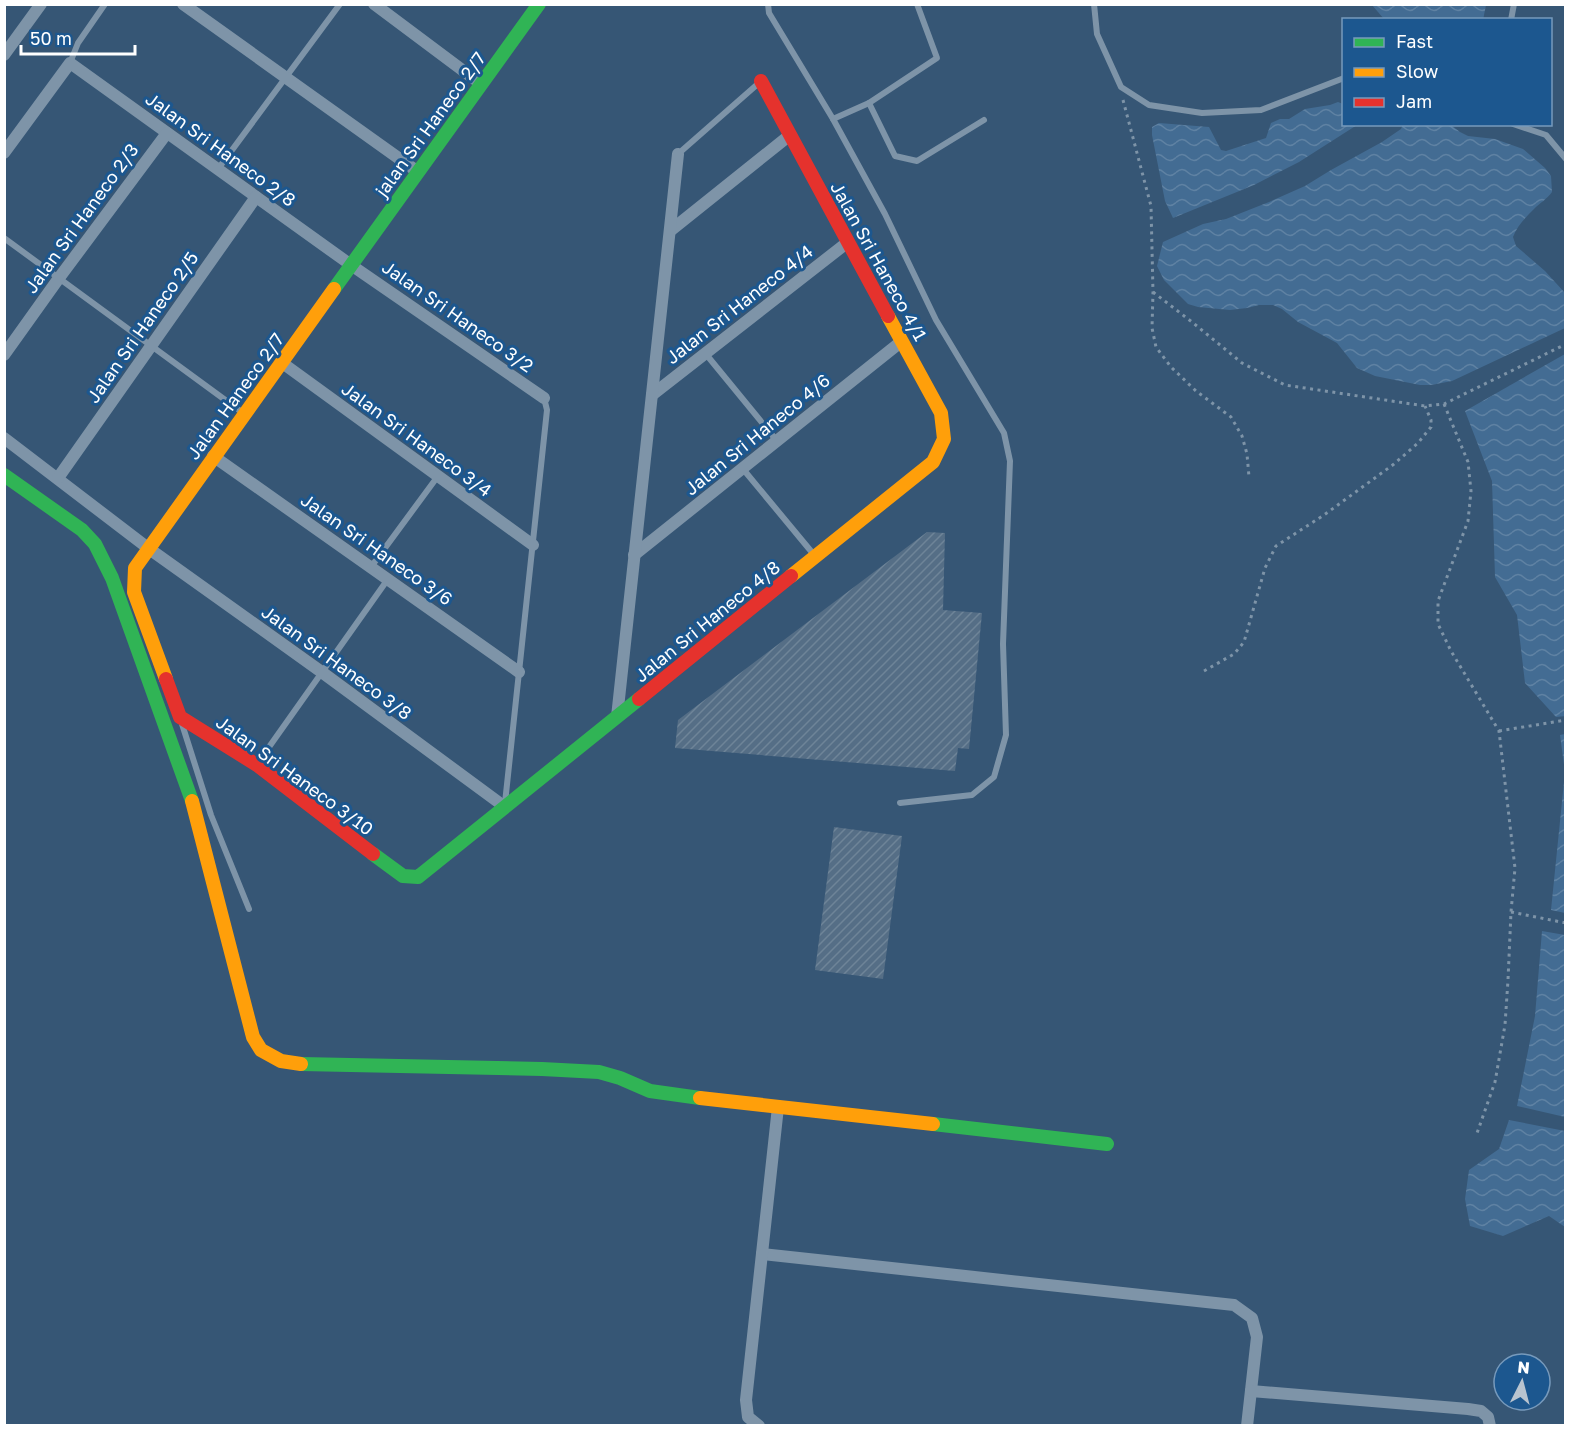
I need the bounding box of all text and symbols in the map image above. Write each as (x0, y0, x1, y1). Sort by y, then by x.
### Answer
scale bar (21, 18, 135, 56)
legend (1342, 18, 1552, 126)
text: 50 m (30, 27, 72, 49)
text: Fast (1396, 30, 1433, 52)
street label: jalan Sri Haneco 2/7 (370, 47, 490, 201)
text: Slow (1396, 60, 1439, 82)
street label: Jalan Sri Haneco 2/8 (142, 87, 300, 211)
text: Jam (1396, 90, 1432, 112)
street label: Jalan Sri Haneco 2/3 (19, 139, 143, 297)
street label: Jalan Sri Haneco 4/1 (826, 178, 932, 345)
street label: Jalan Sri Haneco 4/4 (661, 240, 817, 368)
street label: Jalan Sri Haneco 2/5 (82, 247, 202, 407)
street label: Jalan Sri Haneco 3/2 (378, 255, 538, 377)
street label: Jalan Haneco 2/7 (182, 329, 288, 463)
street label: Jalan Sri Haneco 4/6 (680, 369, 834, 499)
street label: Jalan Sri Haneco 3/4 (338, 377, 496, 501)
street label: Jalan Sri Haneco 3/6 (297, 488, 457, 610)
street label: Jalan Sri Haneco 4/8 (630, 556, 784, 686)
street label: Jalan Sri Haneco 3/8 (258, 600, 416, 724)
street label: Jalan Sri Haneco 3/10 (212, 711, 378, 839)
north arrow (1492, 1352, 1552, 1412)
text: N (1516, 1357, 1531, 1378)

